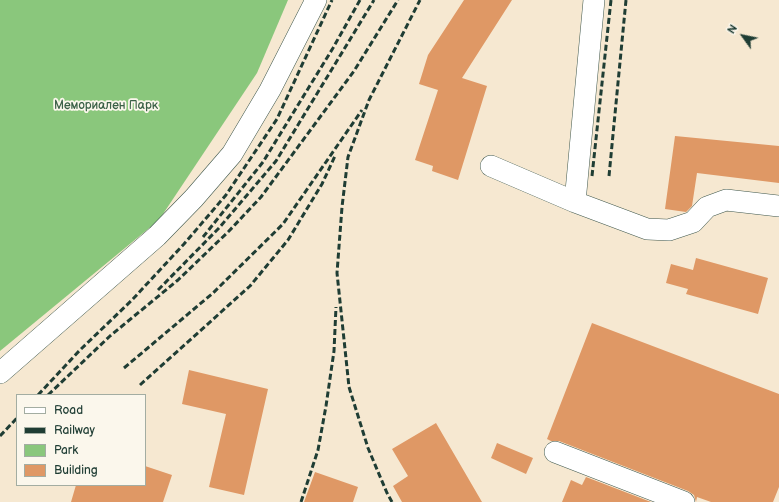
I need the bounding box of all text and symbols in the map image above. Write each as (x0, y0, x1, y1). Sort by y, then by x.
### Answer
north arrow (723, 16, 763, 56)
text: N (725, 22, 740, 36)
park label: Мемориален Парк (54, 99, 158, 113)
legend (16, 394, 146, 486)
text: Road (54, 403, 83, 418)
text: Railway (54, 423, 95, 438)
text: Park (54, 443, 78, 458)
text: Building (54, 463, 98, 478)

